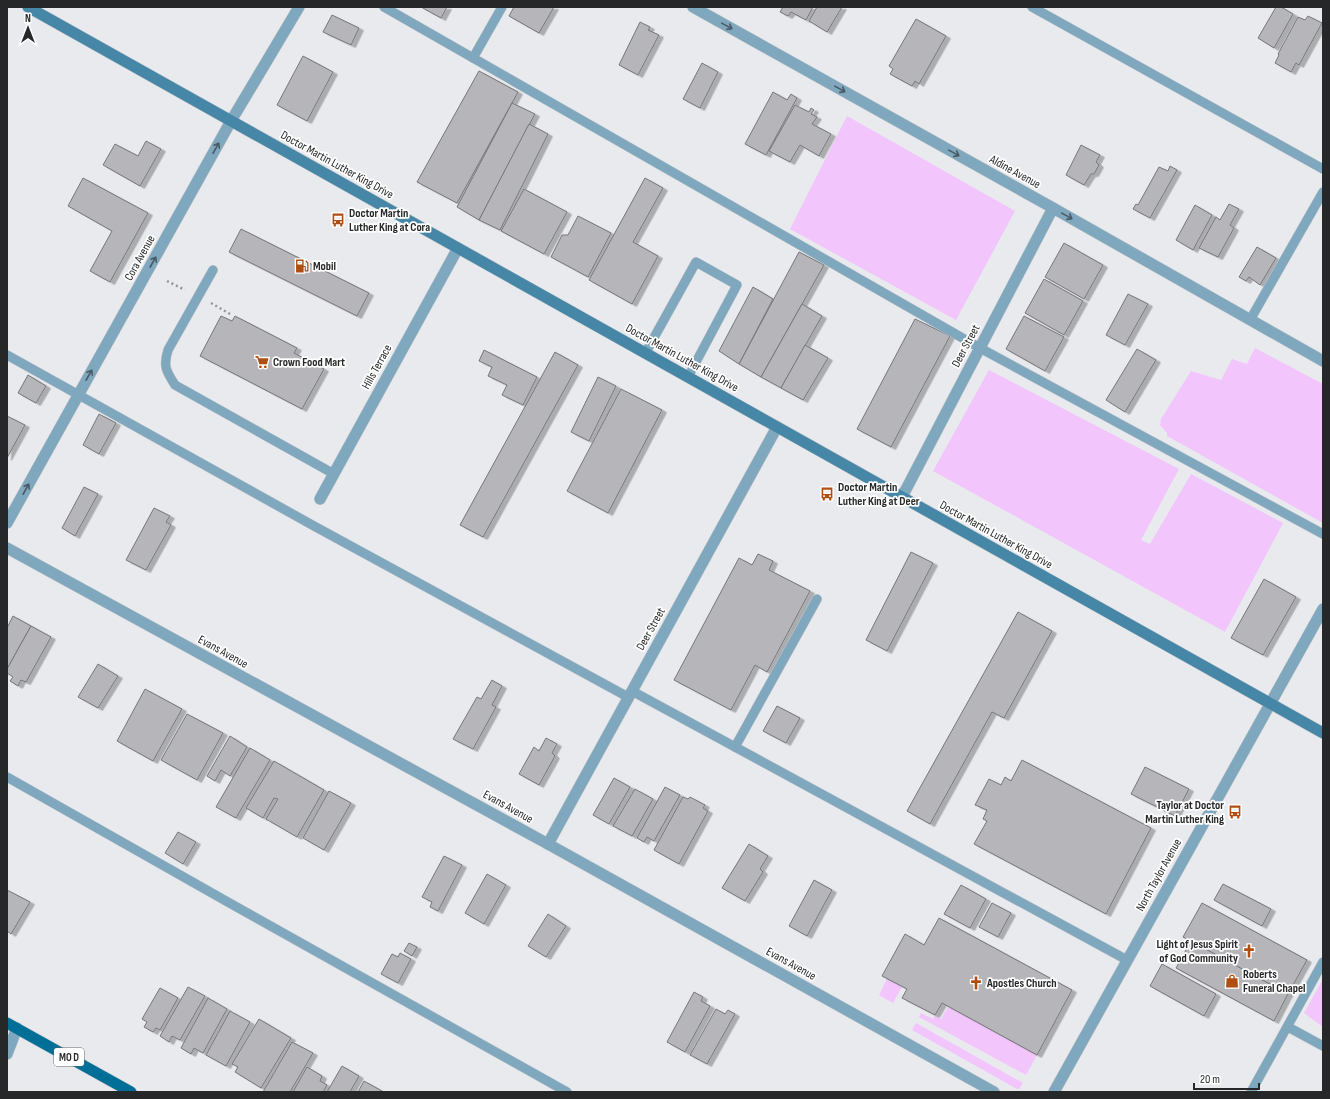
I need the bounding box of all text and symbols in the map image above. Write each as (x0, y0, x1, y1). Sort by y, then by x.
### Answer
north arrow (8, 8, 48, 48)
text: N (25, 12, 31, 25)
one-way arrow (721, 23, 733, 30)
one-way arrow (834, 86, 846, 94)
street label: Doctor Martin Luther King Drive (278, 128, 396, 202)
one-way arrow (213, 142, 220, 154)
one-way arrow (948, 149, 960, 157)
street label: Aldine Avenue (986, 151, 1043, 192)
place label: Doctor Martin Luther King at Cora (349, 206, 430, 235)
bus stop icon: Doctor Martin Luther King at Cora (330, 212, 346, 228)
one-way arrow (1061, 213, 1073, 220)
street label: Cora Avenue (121, 232, 159, 283)
one-way arrow (149, 256, 157, 268)
fuel station icon: Mobil (294, 258, 310, 274)
place label: Mobil (313, 259, 336, 274)
street label: Doctor Martin Luther King Drive (623, 321, 741, 395)
street label: Deer Street (949, 322, 984, 370)
street label: Hills Terrace (359, 342, 395, 392)
supermarket icon: Crown Food Mart (254, 354, 270, 370)
place label: Crown Food Mart (273, 355, 345, 370)
one-way arrow (86, 369, 94, 381)
place label: Doctor Martin Luther King at Deer (838, 480, 920, 509)
one-way arrow (23, 483, 30, 495)
bus stop icon: Doctor Martin Luther King at Deer (819, 486, 835, 502)
street label: Doctor Martin Luther King Drive (937, 498, 1055, 572)
street label: Deer Street (633, 605, 669, 653)
street label: Evans Avenue (195, 632, 251, 672)
street label: Evans Avenue (480, 787, 536, 827)
place label: Taylor at Doctor Martin Luther King (1145, 798, 1224, 827)
bus stop icon: Taylor at Doctor Martin Luther King (1227, 804, 1243, 820)
street label: North Taylor Avenue (1133, 836, 1185, 914)
place label: Light of Jesus Spirit of God Community (1156, 937, 1238, 966)
church icon: Light of Jesus Spirit of God Community (1241, 943, 1257, 959)
street label: Evans Avenue (763, 944, 819, 984)
place label: Roberts Funeral Chapel (1243, 967, 1306, 996)
shop icon: Roberts Funeral Chapel (1224, 973, 1240, 989)
church icon: Apostles Church (968, 975, 984, 991)
place label: Apostles Church (986, 976, 1057, 991)
road number: MO D (54, 1048, 84, 1066)
scale bar (1194, 1065, 1259, 1091)
text: 20 m (1200, 1072, 1220, 1087)

